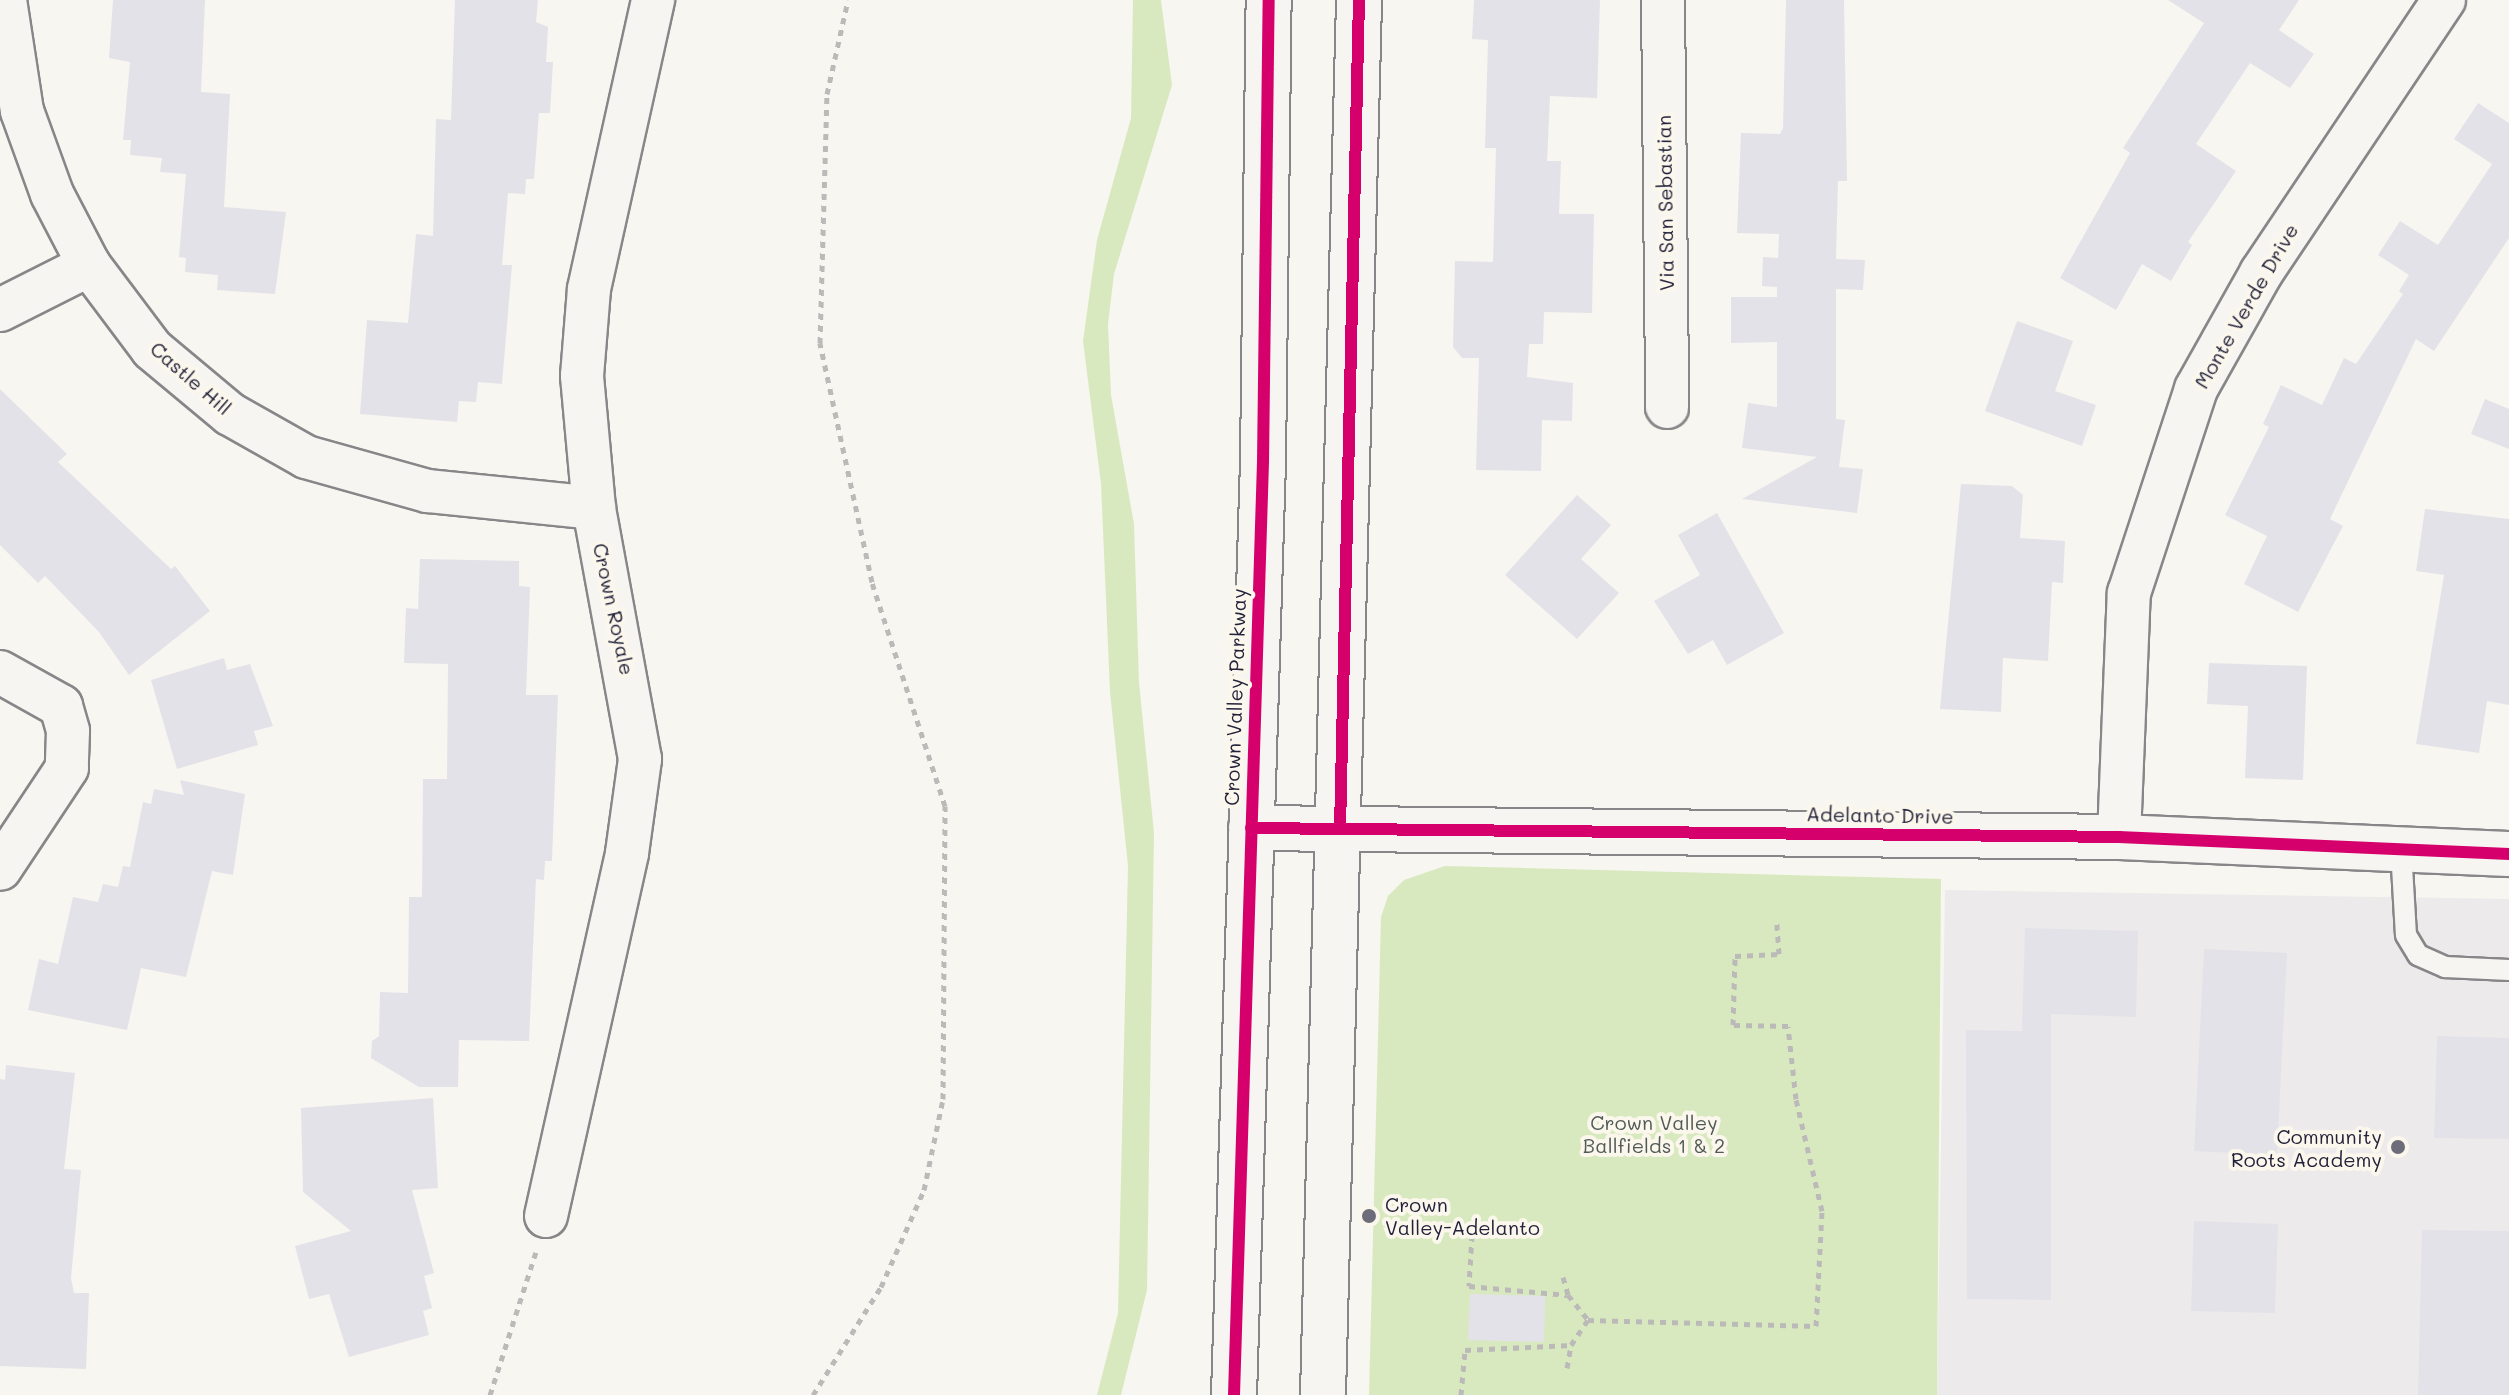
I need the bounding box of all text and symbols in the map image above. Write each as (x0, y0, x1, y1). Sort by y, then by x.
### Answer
street label: Via San Sebastian (1651, 115, 1679, 291)
street label: Monte Verde Drive (2189, 219, 2303, 393)
street label: Castle Hill (146, 336, 236, 420)
street label: Crown Royale (588, 541, 640, 677)
street label: Crown Valley Parkway (1219, 588, 1251, 806)
street label: Adelanto Drive (1806, 802, 1954, 828)
park label: Crown Valley Ballfields 1 & 2 (1583, 1110, 1725, 1157)
place label: Community Roots Academy (2231, 1124, 2382, 1171)
marker: Community Roots Academy (2389, 1138, 2407, 1156)
place label: Crown Valley-Adelanto (1385, 1192, 1540, 1239)
marker: Crown Valley-Adelanto (1360, 1207, 1378, 1225)

